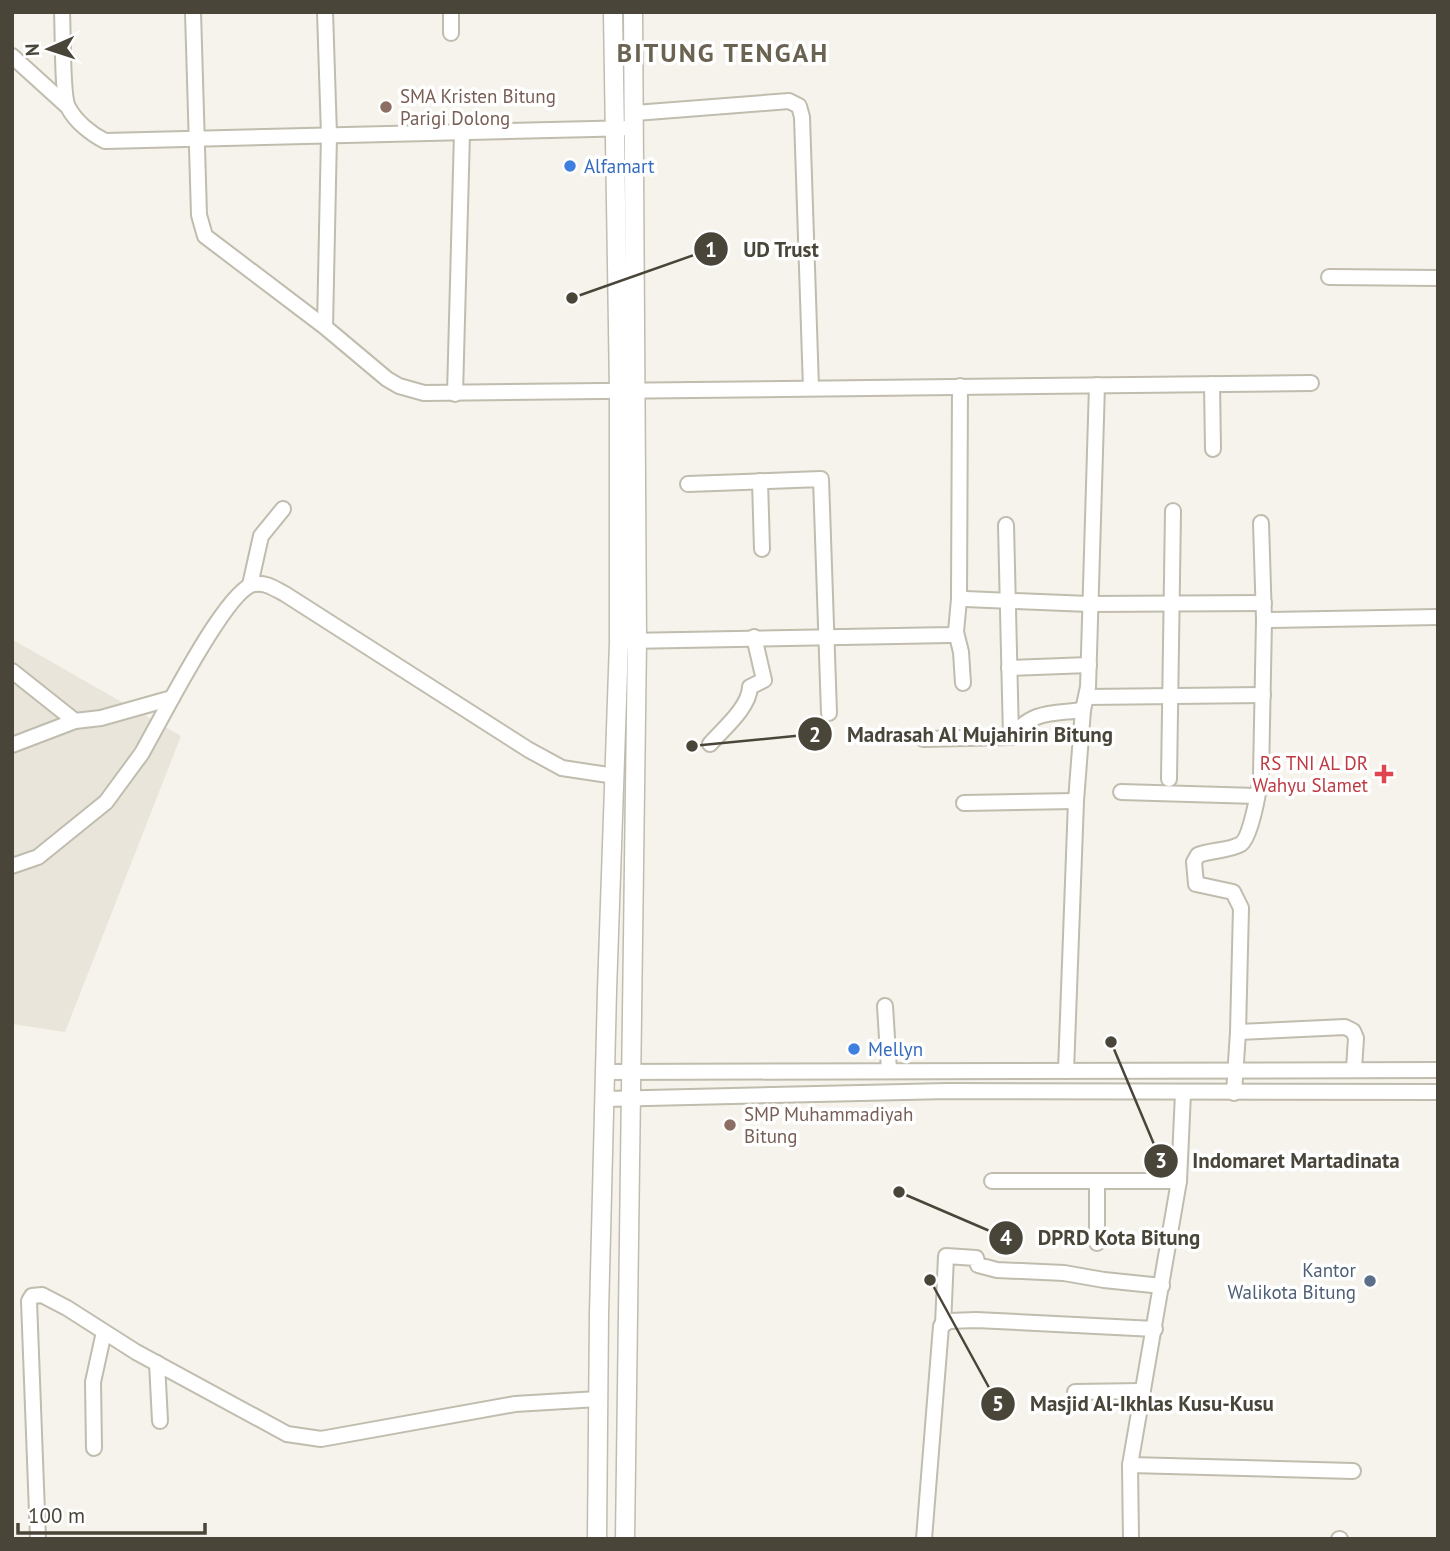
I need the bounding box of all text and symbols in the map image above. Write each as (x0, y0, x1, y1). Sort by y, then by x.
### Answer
north arrow (14, 14, 84, 84)
district label: BITUNG TENGAH (617, 36, 829, 69)
text: N (20, 43, 44, 57)
place label: SMA Kristen Bitung Parigi Dolong (400, 84, 556, 130)
marker: SMA Kristen Bitung Parigi Dolong (378, 99, 394, 115)
place label: Alfamart (584, 154, 655, 178)
marker: Alfamart (562, 158, 578, 174)
callout: UD Trust (693, 228, 833, 270)
text: 1 (705, 236, 717, 263)
text: UD Trust (743, 236, 819, 263)
callout: Madrasah Al Mujahirin Bitung (797, 713, 1127, 755)
text: 2 (809, 721, 821, 748)
text: Madrasah Al Mujahirin Bitung (847, 721, 1113, 748)
place label: RS TNI AL DR Wahyu Slamet (1252, 751, 1369, 797)
marker: RS TNI AL DR Wahyu Slamet (1374, 764, 1394, 784)
place label: Mellyn (868, 1037, 923, 1061)
marker: Mellyn (846, 1041, 862, 1057)
place label: SMP Muhammadiyah Bitung (744, 1102, 913, 1148)
marker: SMP Muhammadiyah Bitung (722, 1117, 738, 1133)
callout: Indomaret Martadinata (1143, 1140, 1414, 1182)
text: 3 (1155, 1147, 1167, 1174)
text: Indomaret Martadinata (1192, 1147, 1400, 1174)
callout: DPRD Kota Bitung (988, 1217, 1214, 1259)
text: 4 (1000, 1224, 1012, 1251)
text: DPRD Kota Bitung (1038, 1224, 1200, 1251)
place label: Kantor Walikota Bitung (1228, 1258, 1357, 1304)
marker: Kantor Walikota Bitung (1362, 1273, 1378, 1289)
callout: Masjid Al-Ikhlas Kusu-Kusu (980, 1383, 1288, 1425)
text: 5 (992, 1390, 1004, 1417)
text: Masjid Al-Ikhlas Kusu-Kusu (1030, 1390, 1274, 1417)
scale bar (18, 1492, 205, 1536)
text: 100 m (28, 1502, 85, 1529)

